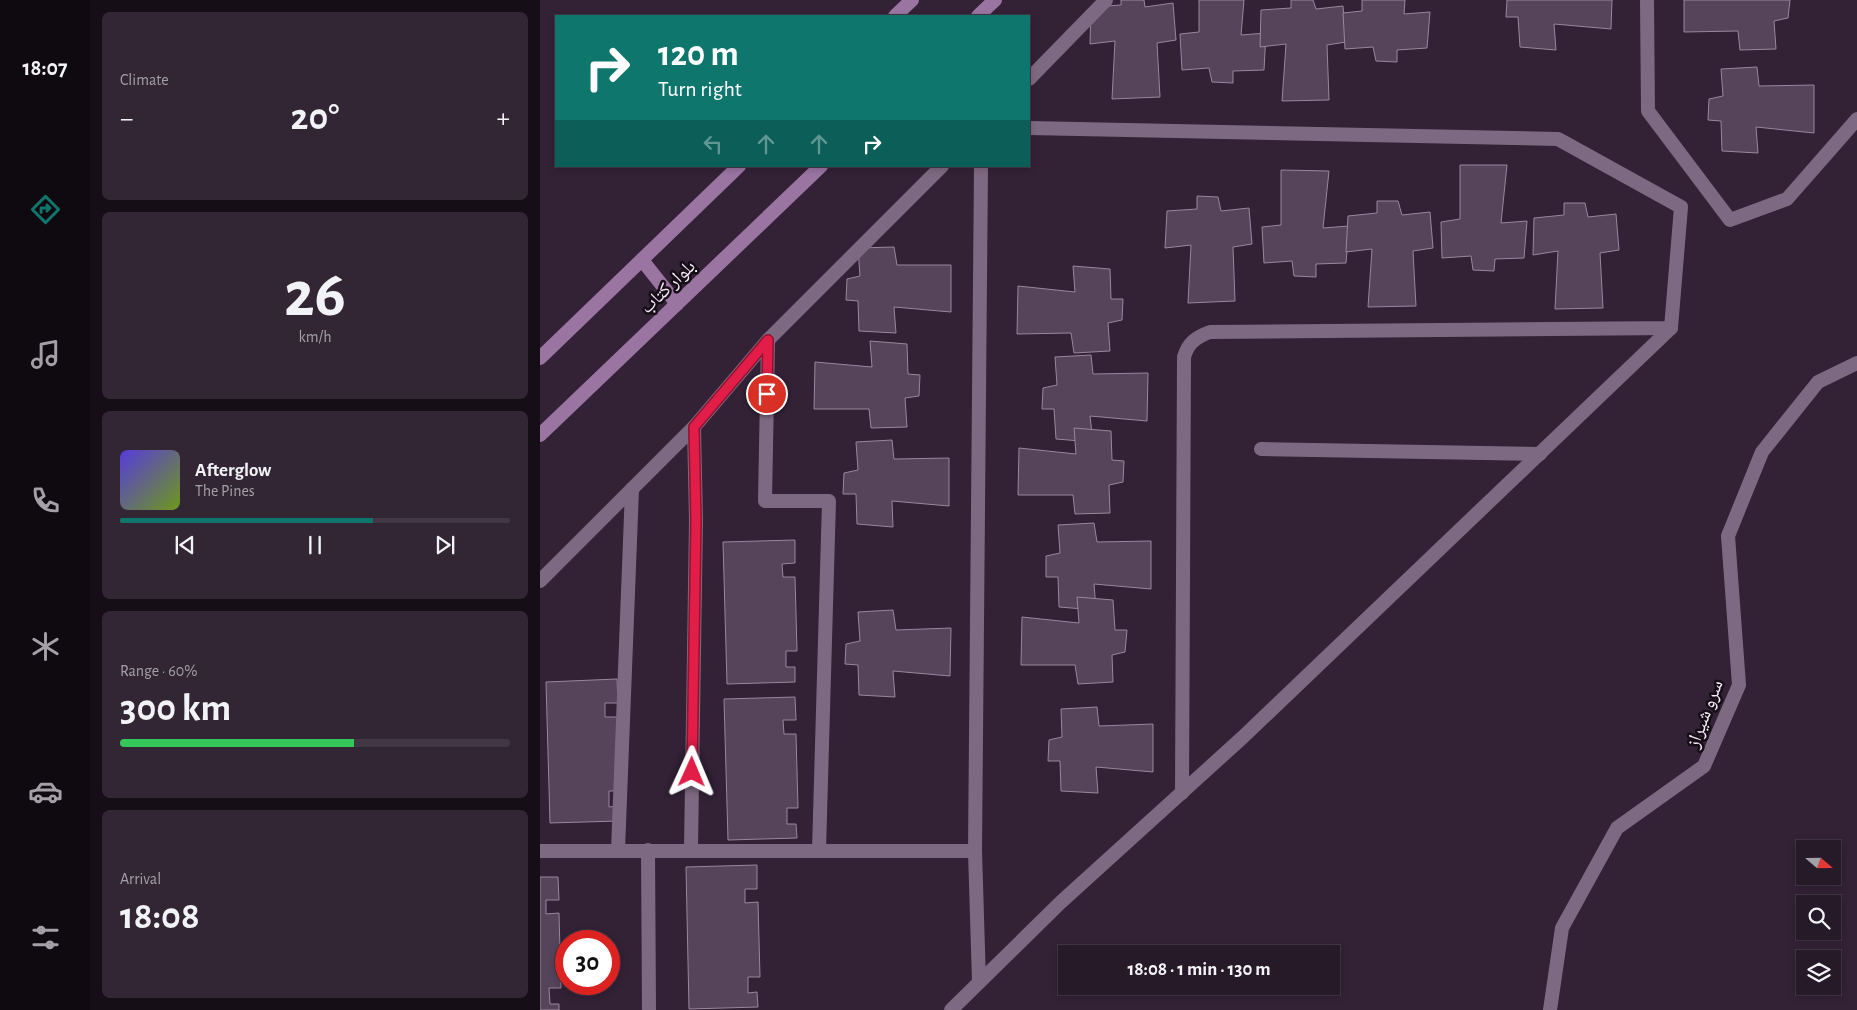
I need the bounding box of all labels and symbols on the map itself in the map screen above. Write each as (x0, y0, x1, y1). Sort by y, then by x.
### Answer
street label: بلوار کتاب (637, 257, 700, 318)
pin (746, 373, 788, 415)
street label: سرو شیراز (1683, 677, 1728, 752)
position arrow (665, 745, 717, 797)
north arrow (1796, 840, 1841, 885)
speed limit sign: 30 (555, 930, 620, 995)

